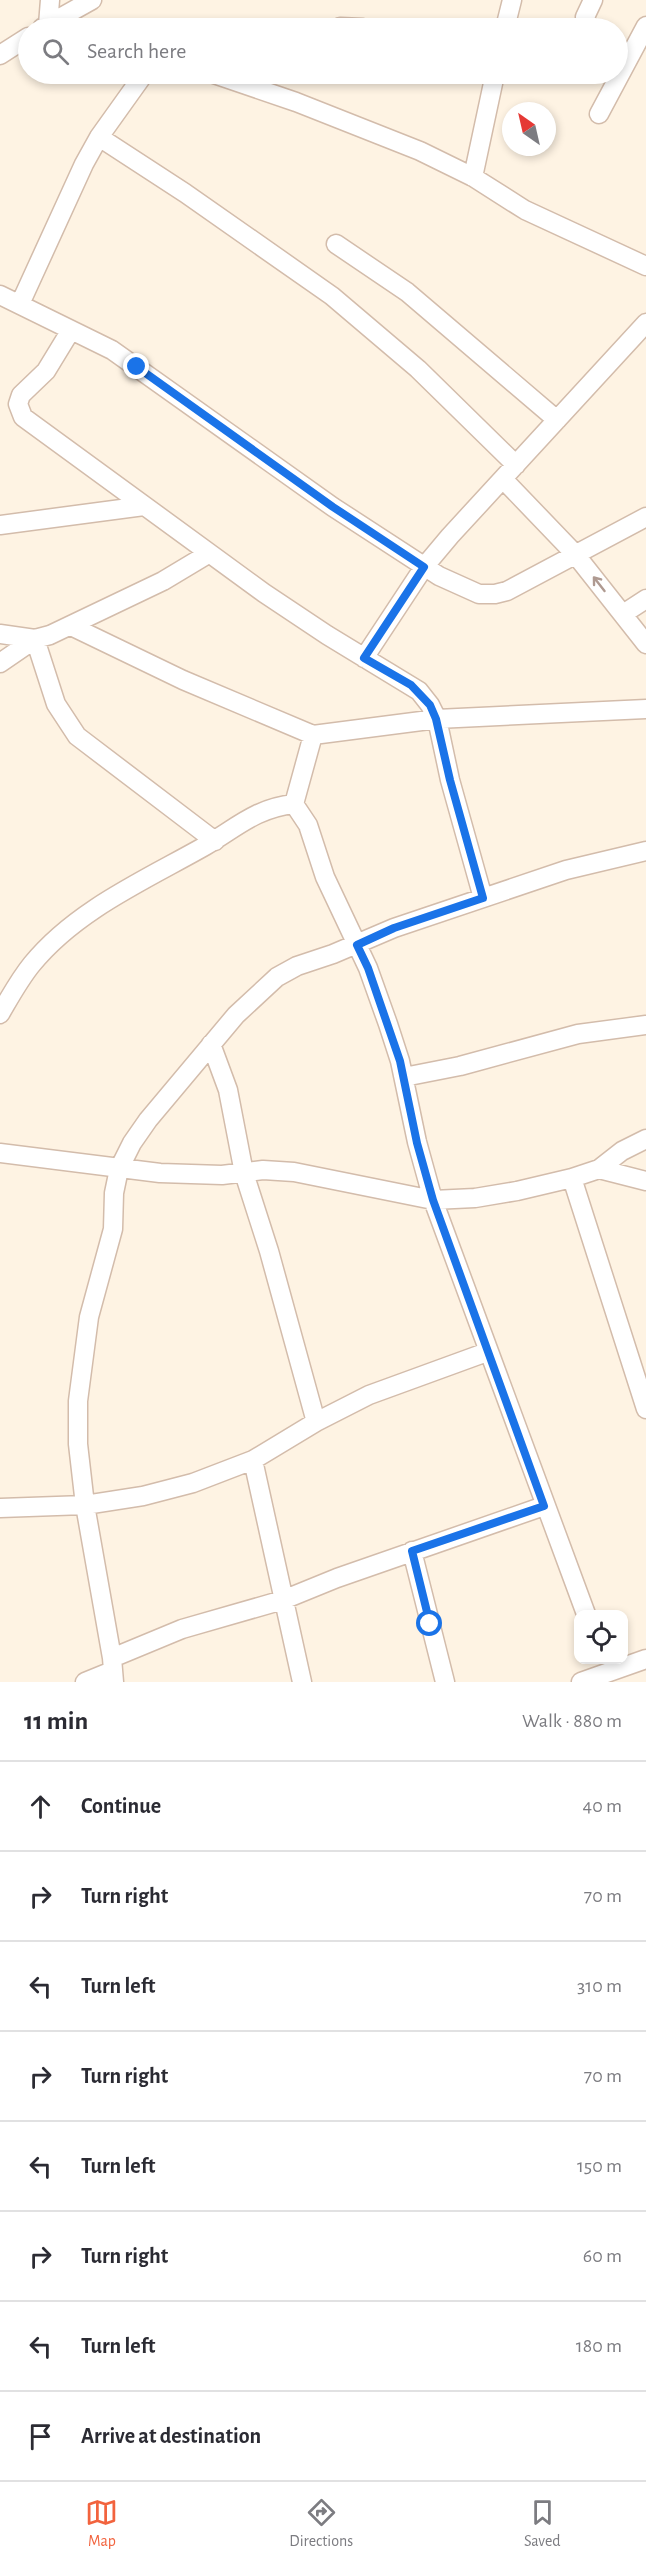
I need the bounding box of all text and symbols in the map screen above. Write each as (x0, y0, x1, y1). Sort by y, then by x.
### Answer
search box (18, 18, 628, 84)
icon: search (39, 35, 72, 68)
text: Search here (87, 40, 186, 62)
north arrow (502, 102, 556, 156)
route end (123, 353, 149, 379)
one-way arrow (593, 577, 606, 593)
route start (416, 1610, 442, 1636)
map controls (574, 1610, 628, 1664)
button: locate (574, 1610, 628, 1664)
text: 11 min (24, 1708, 88, 1734)
text: Walk · 880 m (522, 1711, 622, 1731)
icon: ahead (24, 1790, 57, 1823)
text: Continue (81, 1795, 161, 1817)
text: 40 m (583, 1796, 622, 1816)
icon: right (24, 1880, 57, 1913)
text: Turn right (81, 1885, 168, 1907)
text: 70 m (584, 1886, 622, 1906)
icon: left (24, 1970, 57, 2003)
text: Turn left (81, 1975, 155, 1997)
text: 310 m (577, 1976, 622, 1996)
icon: right (24, 2060, 57, 2093)
text: Turn right (81, 2065, 168, 2087)
text: 70 m (584, 2066, 622, 2086)
icon: left (24, 2150, 57, 2183)
text: Turn left (81, 2155, 155, 2177)
text: 150 m (577, 2156, 622, 2176)
icon: right (24, 2240, 57, 2273)
text: Turn right (81, 2245, 168, 2267)
text: 60 m (583, 2246, 622, 2266)
icon: left (24, 2330, 57, 2363)
text: Turn left (81, 2335, 155, 2357)
text: 180 m (576, 2336, 622, 2356)
icon: arrive (24, 2420, 57, 2453)
text: Arrive at destination (81, 2425, 261, 2447)
tab: Map (85, 2496, 118, 2551)
tab: Directions (289, 2496, 353, 2551)
tab: Saved (524, 2496, 561, 2551)

